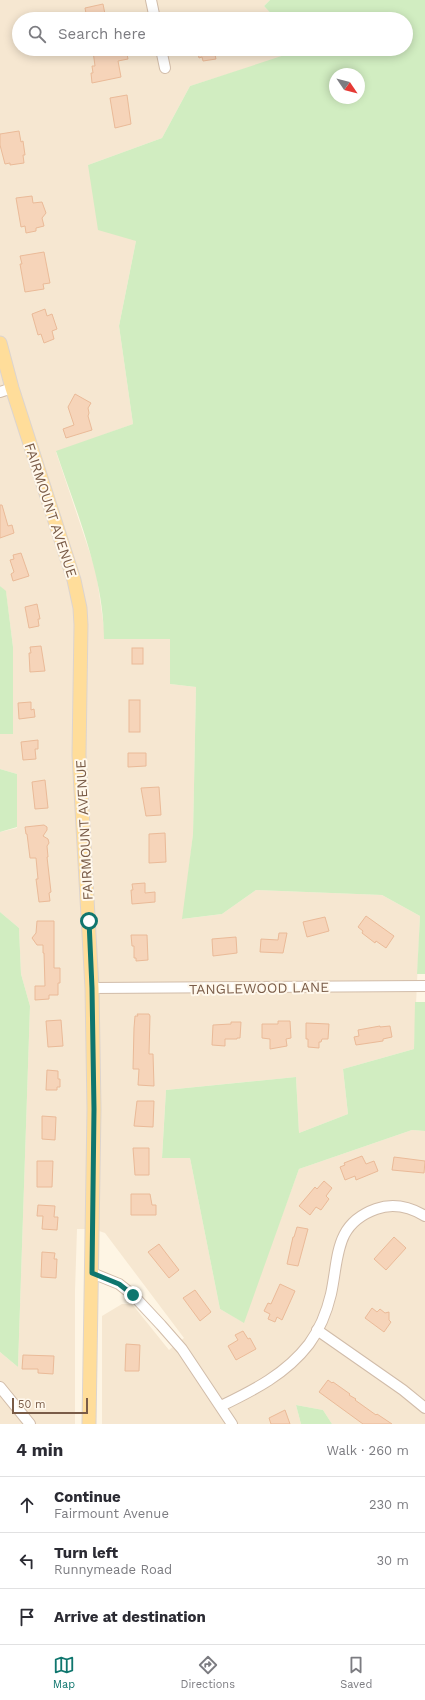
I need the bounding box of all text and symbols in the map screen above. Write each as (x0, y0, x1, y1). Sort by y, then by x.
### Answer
search box (12, 12, 413, 56)
icon: search (26, 23, 48, 45)
text: Search here (58, 25, 146, 43)
north arrow (329, 68, 365, 104)
street label: FAIRMOUNT AVENUE (22, 441, 80, 579)
street label: FAIRMOUNT AVENUE (72, 759, 96, 901)
route start (80, 912, 98, 930)
street label: TANGLEWOOD LANE (189, 979, 329, 997)
route end (124, 1286, 142, 1304)
scale bar (12, 1396, 88, 1415)
text: 50 m (18, 1398, 45, 1411)
text: 4 min (16, 1440, 63, 1460)
text: Walk · 260 m (326, 1443, 409, 1458)
text: Continue (54, 1488, 121, 1506)
icon: ahead (16, 1494, 38, 1516)
text: 230 m (369, 1497, 409, 1512)
text: Fairmount Avenue (54, 1506, 169, 1521)
text: Turn left (54, 1544, 118, 1562)
icon: left (16, 1550, 38, 1572)
text: 30 m (377, 1553, 409, 1568)
text: Runnymeade Road (54, 1562, 172, 1577)
icon: arrive (16, 1606, 38, 1628)
text: Arrive at destination (54, 1608, 206, 1626)
tab: Map (53, 1654, 75, 1691)
tab: Directions (181, 1654, 235, 1691)
tab: Saved (340, 1654, 372, 1691)

